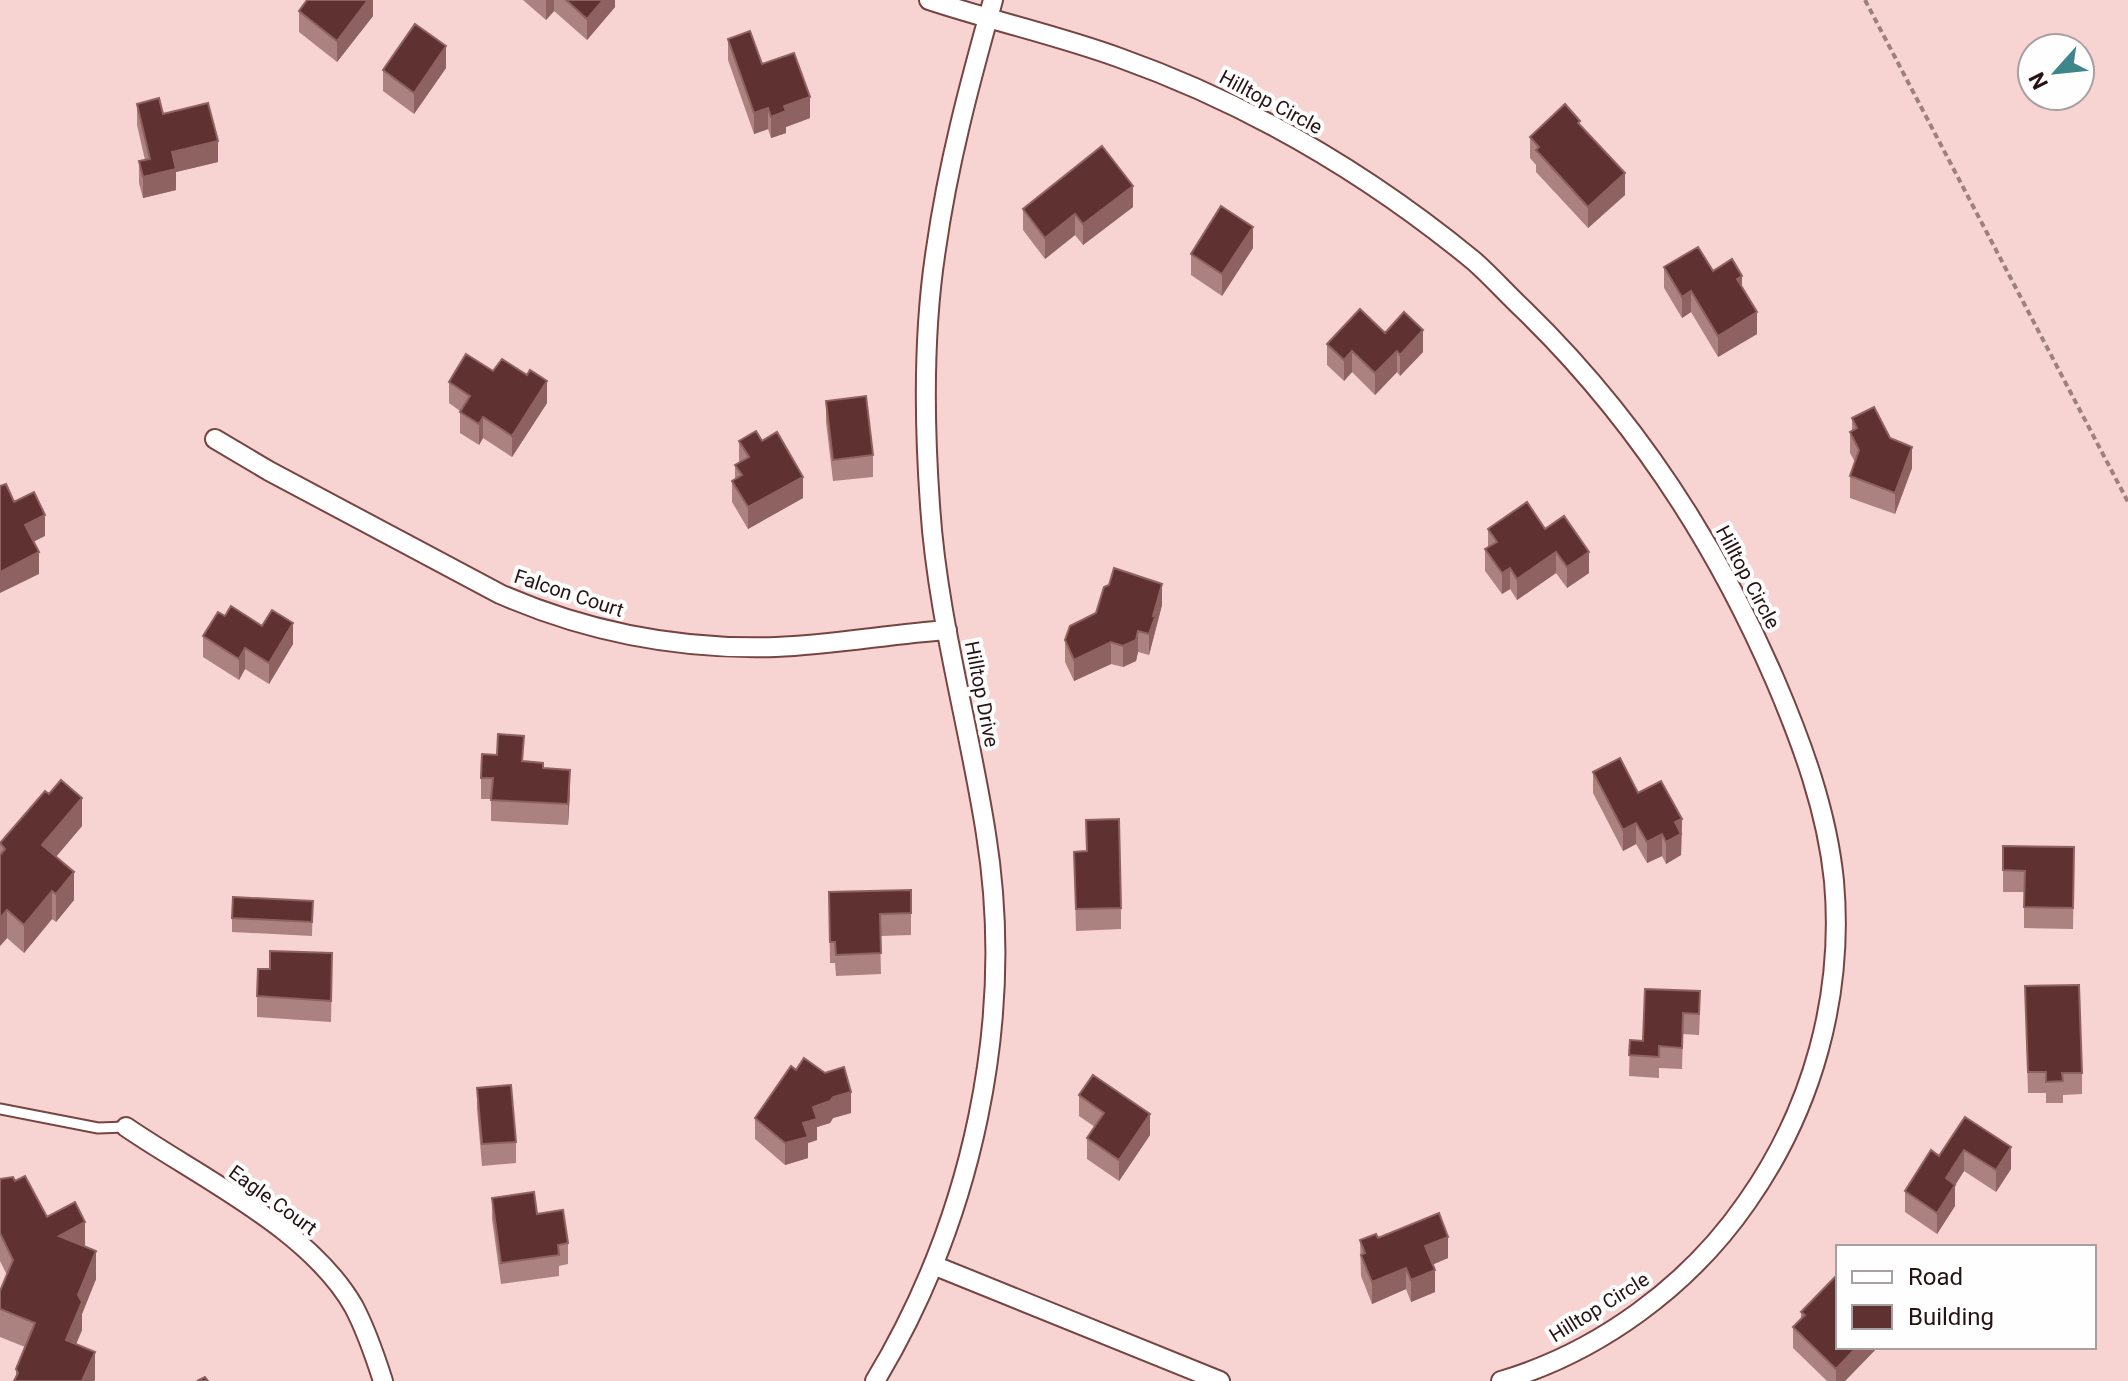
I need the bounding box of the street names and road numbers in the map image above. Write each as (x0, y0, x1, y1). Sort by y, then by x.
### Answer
street label: Hilltop Circle (1215, 65, 1327, 139)
street label: Hilltop Circle (1711, 521, 1785, 633)
street label: Falcon Court (511, 564, 627, 622)
street label: Hilltop Drive (960, 639, 1004, 749)
street label: Eagle Court (224, 1160, 322, 1240)
street label: Hilltop Circle (1545, 1267, 1653, 1347)

